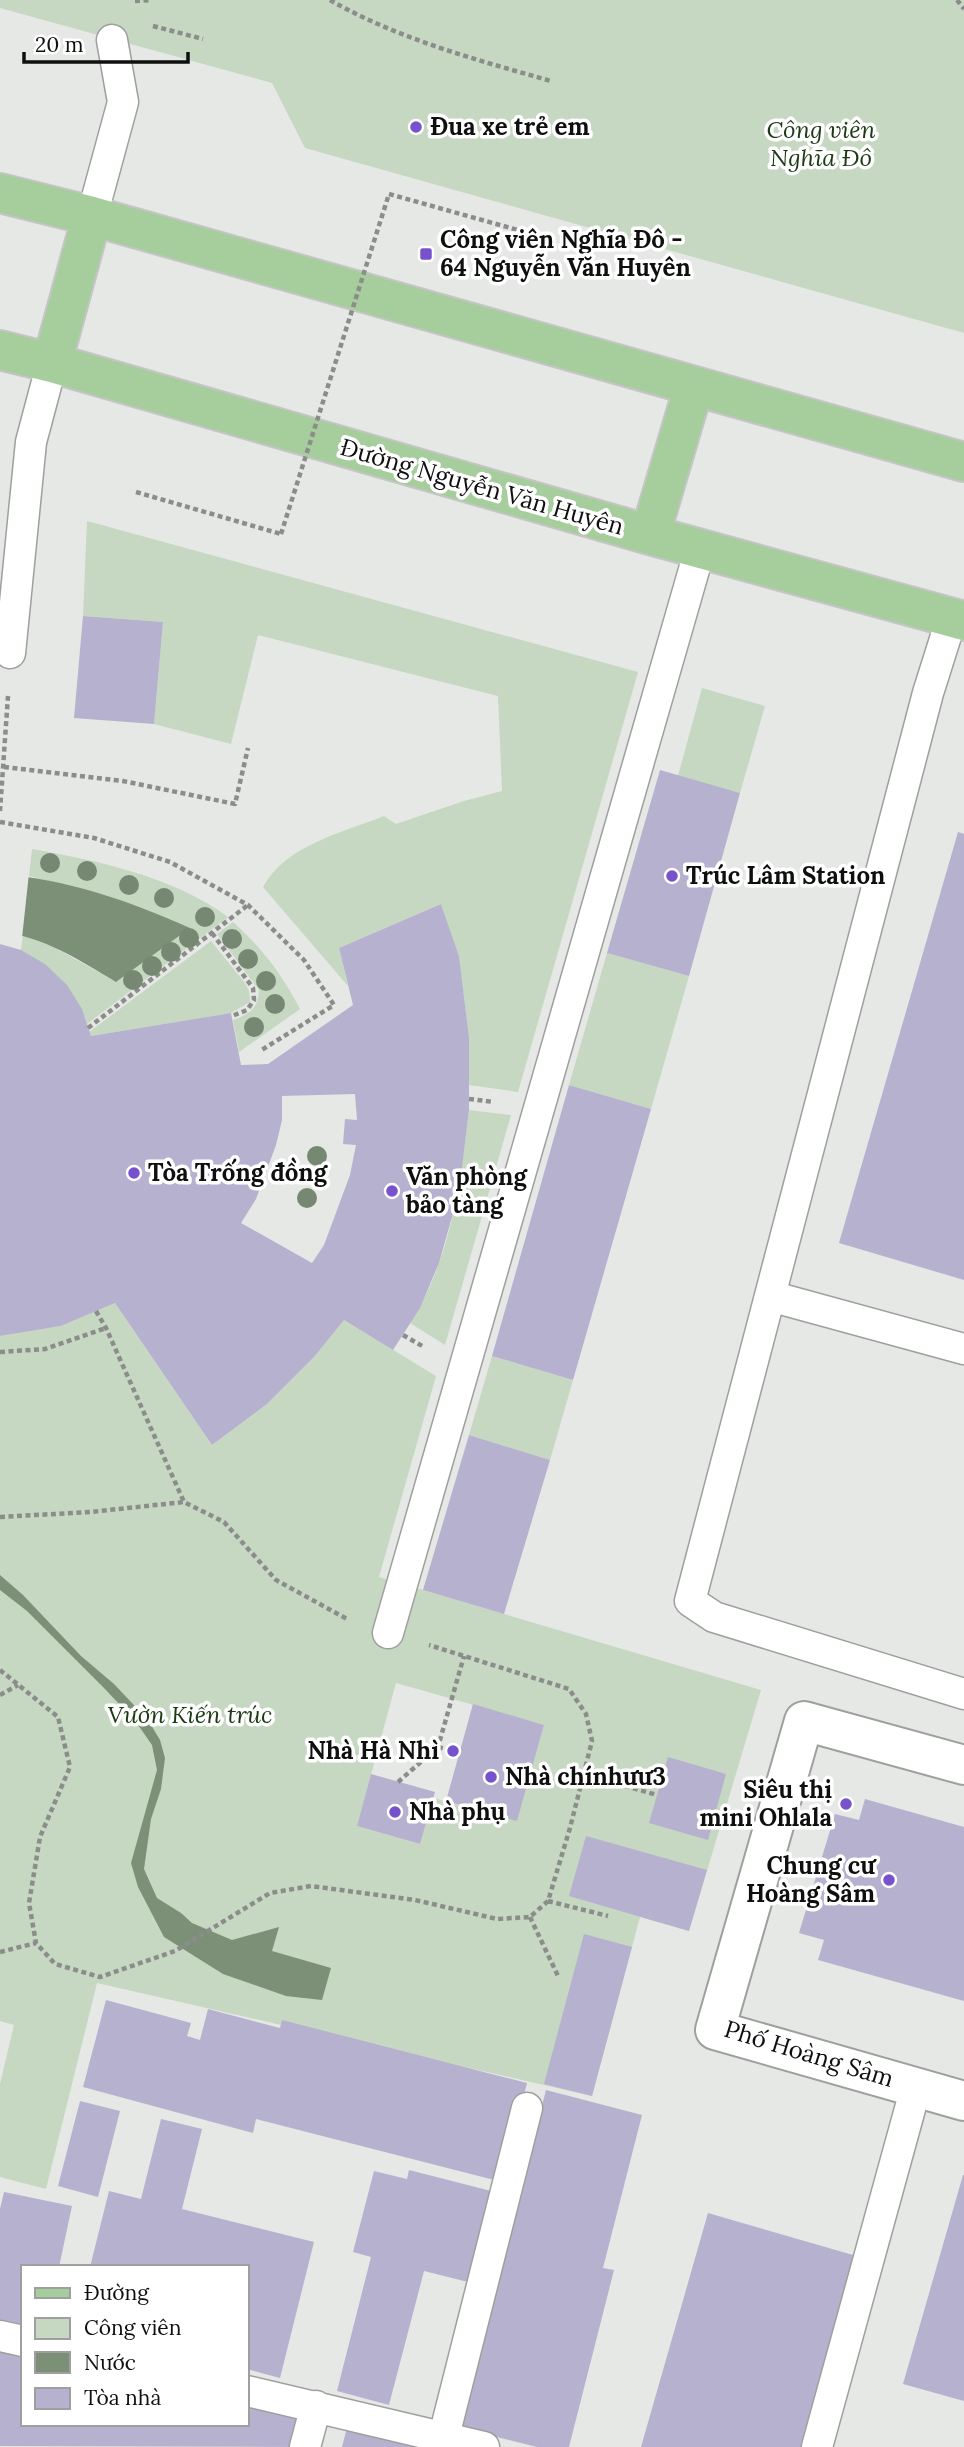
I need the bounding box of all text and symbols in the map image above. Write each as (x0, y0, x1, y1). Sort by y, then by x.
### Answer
scale bar (24, 21, 189, 65)
text: 20 m (35, 31, 84, 58)
place label: Đua xe trẻ em (430, 111, 590, 142)
park label: Công viên Nghĩa Đô (766, 114, 876, 173)
marker: Đua xe trẻ em (408, 119, 424, 135)
place label: Công viên Nghĩa Đô - 64 Nguyễn Văn Huyên (440, 224, 691, 283)
marker: Công viên Nghĩa Đô - 64 Nguyễn Văn Huyên (418, 246, 434, 262)
street label: Đường Nguyễn Văn Huyên (337, 431, 627, 542)
place label: Trúc Lâm Station (686, 860, 885, 891)
marker: Trúc Lâm Station (664, 868, 680, 884)
place label: Tòa Trống đồng (148, 1157, 329, 1188)
place label: Văn phòng bảo tàng (405, 1161, 528, 1220)
marker: Tòa Trống đồng (126, 1165, 142, 1181)
marker: Văn phòng bảo tàng (384, 1183, 400, 1199)
park label: Vườn Kiến trúc (108, 1699, 272, 1730)
place label: Nhà Hà Nhì (307, 1735, 439, 1766)
marker: Nhà Hà Nhì (445, 1743, 461, 1759)
place label: Nhà chínhưư3 (505, 1761, 666, 1792)
marker: Nhà chínhưư3 (483, 1769, 499, 1785)
place label: Siêu thị mini Ohlala (699, 1774, 832, 1833)
place label: Nhà phụ (409, 1796, 506, 1827)
marker: Siêu thị mini Ohlala (838, 1796, 854, 1812)
marker: Nhà phụ (387, 1804, 403, 1820)
place label: Chung cư Hoàng Sâm (746, 1850, 877, 1909)
marker: Chung cư Hoàng Sâm (881, 1872, 897, 1888)
street label: Phố Hoàng Sâm (721, 2013, 898, 2094)
legend (21, 2265, 248, 2426)
text: Đường (84, 2279, 149, 2306)
text: Công viên (84, 2314, 182, 2341)
text: Nước (84, 2349, 136, 2376)
text: Tòa nhà (84, 2384, 161, 2411)

